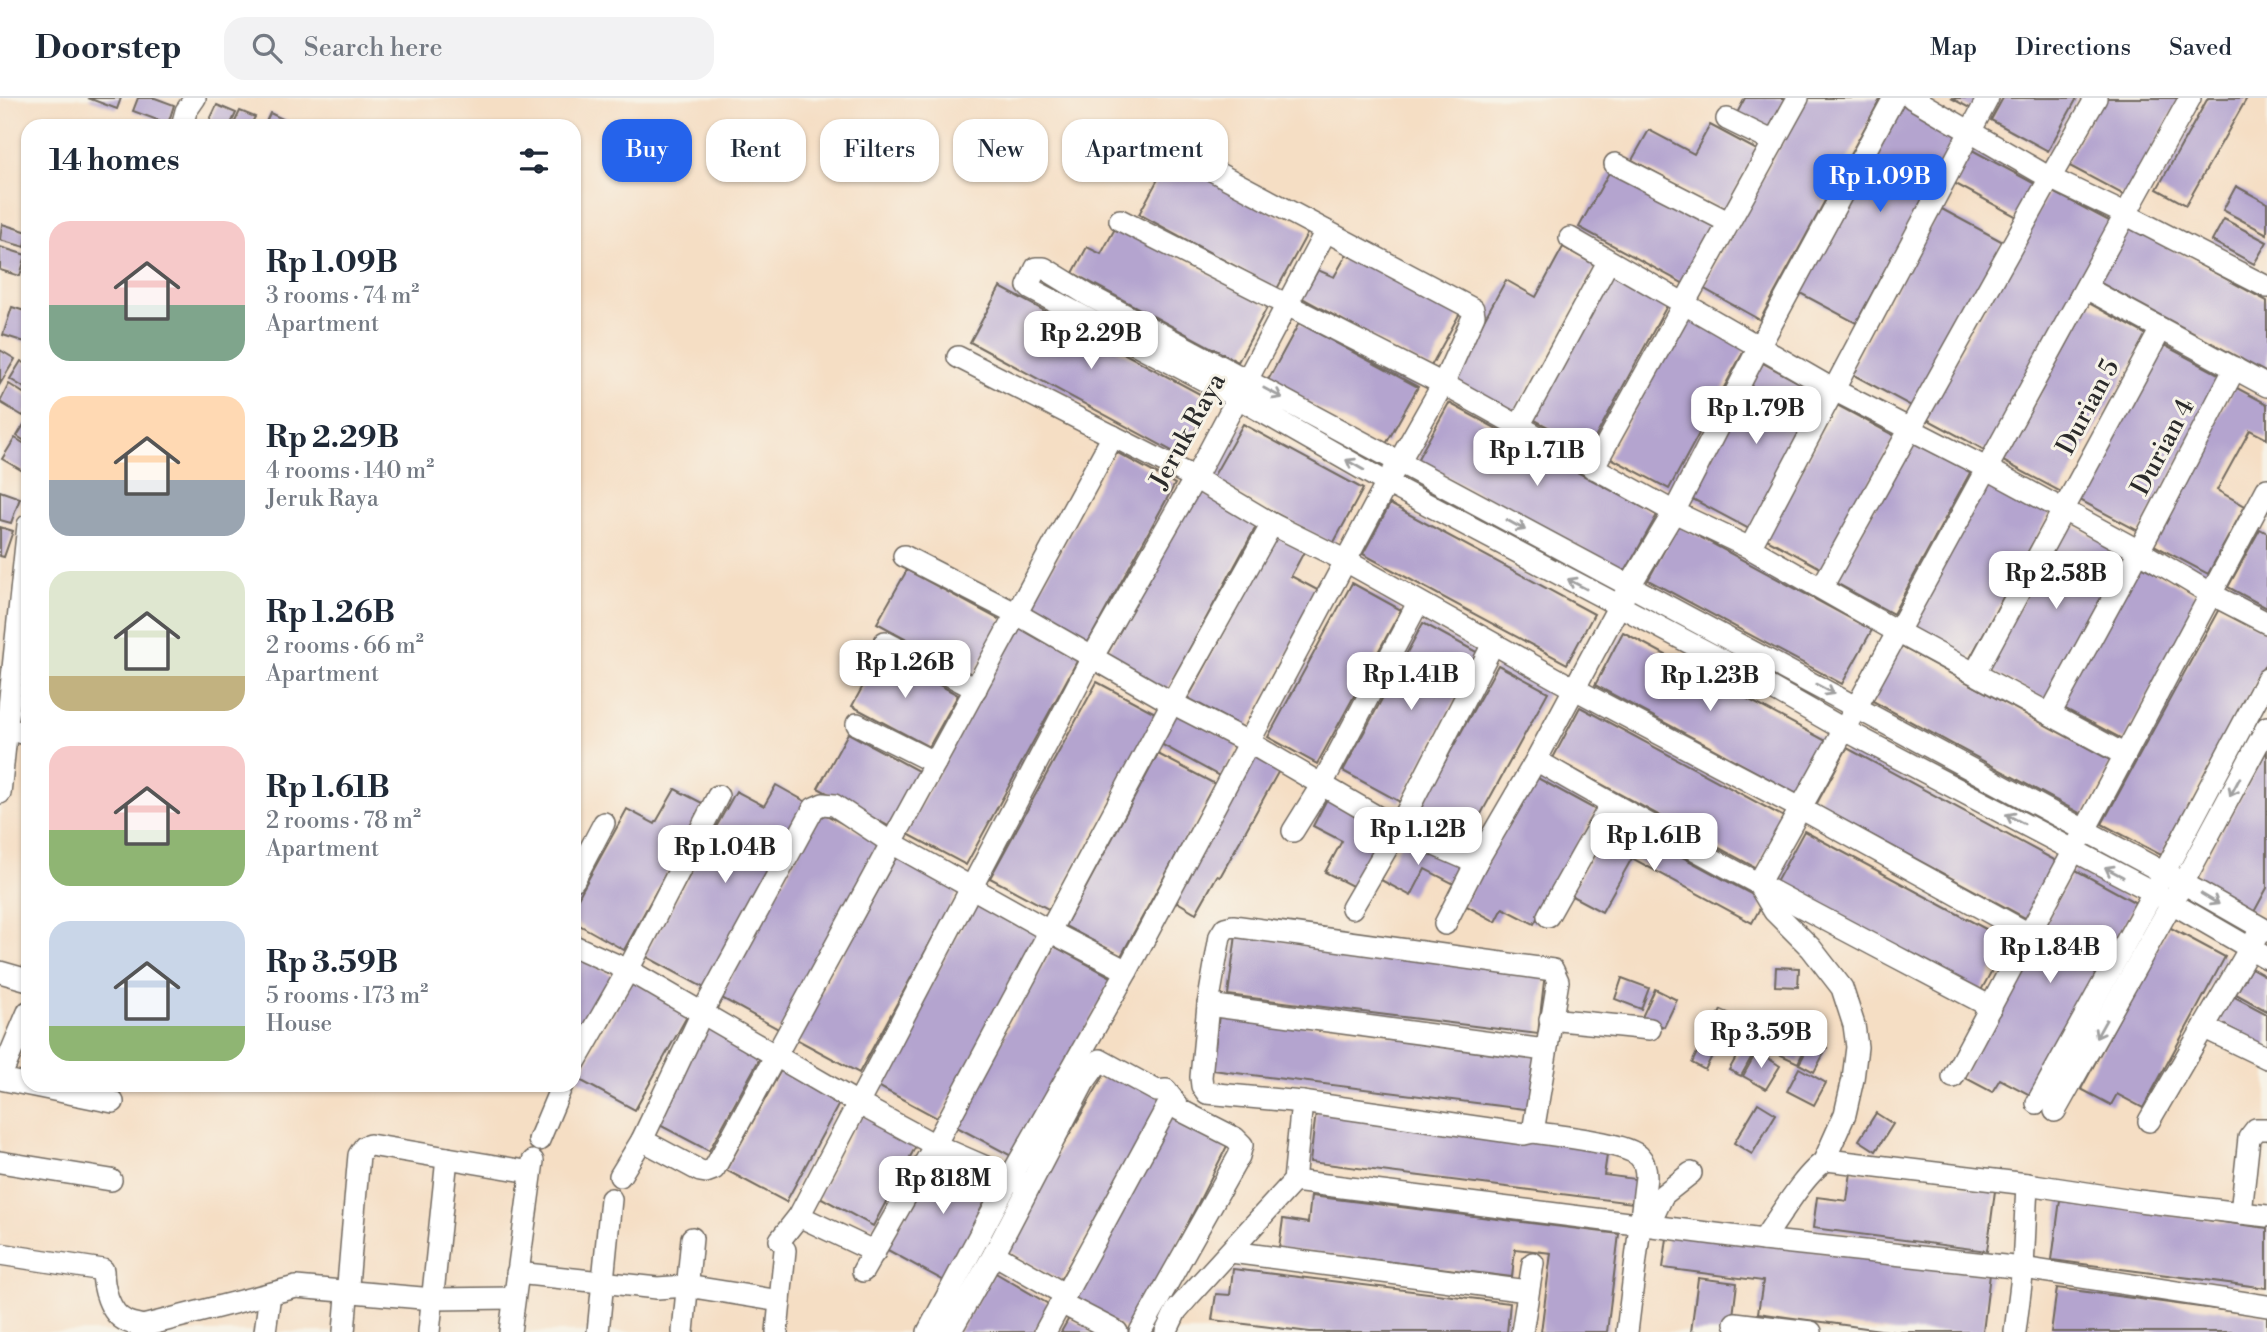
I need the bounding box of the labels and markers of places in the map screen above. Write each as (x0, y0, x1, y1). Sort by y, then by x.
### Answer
pin: Rp 1.09B (1808, 155, 1952, 214)
pin: Rp 2.29B (1019, 312, 1163, 371)
pin: Rp 1.79B (1684, 386, 1828, 446)
pin: Rp 1.71B (1465, 428, 1609, 488)
pin: Rp 2.58B (1984, 552, 2128, 611)
pin: Rp 1.26B (833, 640, 977, 700)
pin: Rp 1.41B (1339, 652, 1483, 712)
pin: Rp 1.23B (1638, 654, 1782, 713)
pin: Rp 1.12B (1346, 808, 1490, 867)
pin: Rp 1.61B (1582, 814, 1726, 873)
pin: Rp 1.04B (653, 826, 797, 885)
pin: Rp 1.84B (1978, 926, 2122, 985)
pin: Rp 3.59B (1689, 1010, 1833, 1070)
pin: Rp 818M (878, 1156, 1008, 1216)

